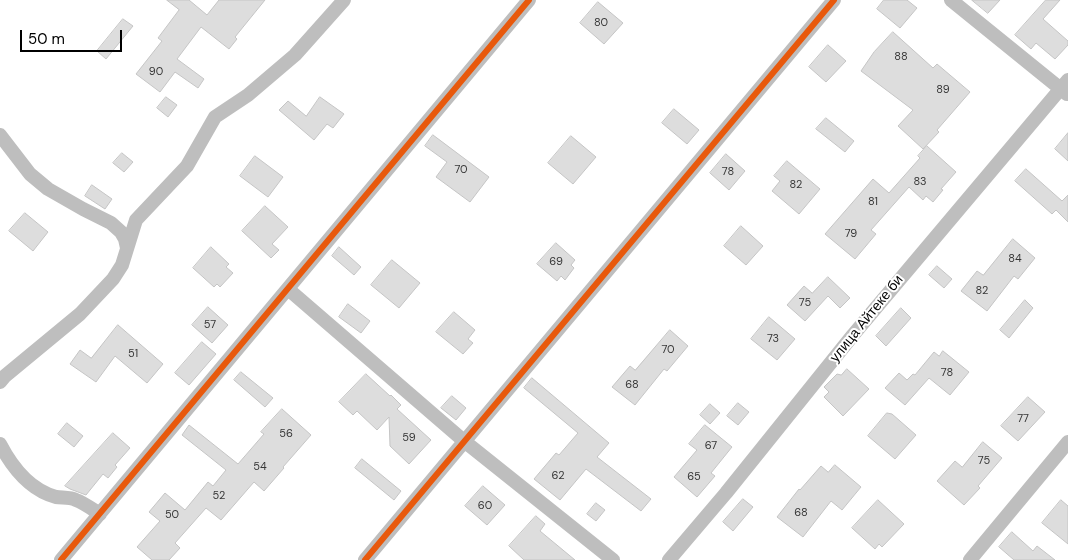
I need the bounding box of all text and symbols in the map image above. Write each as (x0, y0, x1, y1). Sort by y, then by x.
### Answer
house number: 80 (594, 16, 608, 30)
scale bar (22, 20, 125, 52)
text: 50 m (28, 29, 65, 49)
house number: 88 (894, 50, 908, 64)
house number: 90 (149, 65, 163, 79)
house number: 89 (936, 83, 950, 97)
house number: 70 (454, 163, 468, 177)
house number: 78 (722, 165, 734, 179)
house number: 83 (913, 175, 927, 189)
house number: 82 (790, 178, 802, 192)
house number: 81 (868, 195, 878, 209)
house number: 79 (845, 227, 857, 241)
house number: 84 (1008, 252, 1022, 266)
house number: 69 (549, 255, 563, 269)
street label: улица Айтеке би (827, 272, 907, 366)
house number: 82 (976, 284, 988, 298)
house number: 75 (799, 296, 811, 310)
house number: 57 (204, 318, 216, 332)
house number: 73 (767, 332, 779, 346)
house number: 70 (661, 343, 675, 357)
house number: 51 (128, 347, 138, 361)
house number: 78 (941, 366, 953, 380)
house number: 68 (625, 378, 639, 392)
house number: 77 (1017, 412, 1029, 426)
house number: 56 (279, 427, 293, 441)
house number: 59 (402, 431, 416, 445)
house number: 67 (705, 439, 717, 453)
house number: 75 (978, 454, 990, 468)
house number: 54 (253, 460, 267, 474)
house number: 62 (552, 469, 564, 483)
house number: 65 (687, 470, 701, 484)
house number: 52 (213, 489, 225, 503)
house number: 60 (478, 499, 492, 513)
house number: 68 (794, 506, 808, 520)
house number: 50 (165, 508, 179, 522)

